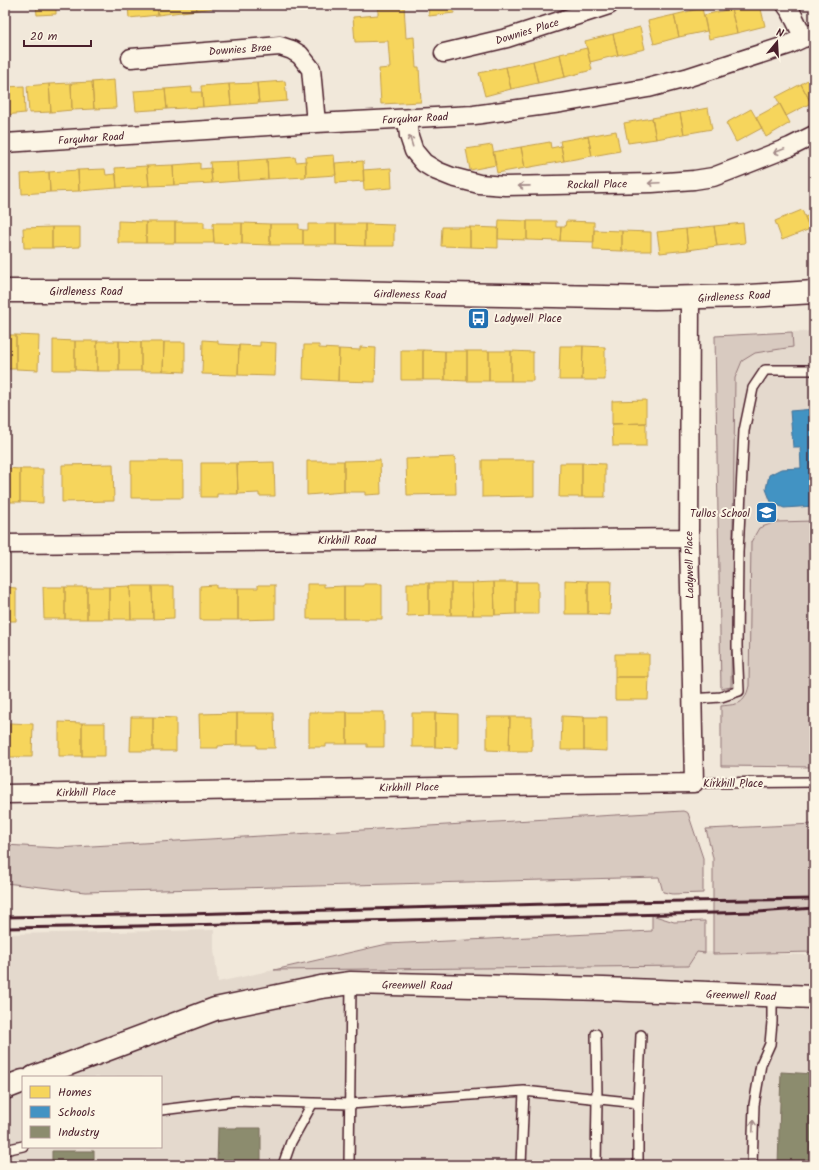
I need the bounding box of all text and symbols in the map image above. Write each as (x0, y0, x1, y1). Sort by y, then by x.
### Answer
street label: Downies Place (493, 14, 561, 50)
scale bar (24, 22, 91, 48)
north arrow (757, 22, 797, 62)
text: N (774, 24, 786, 43)
text: 20 m (30, 27, 58, 46)
street label: Downies Brae (208, 39, 272, 61)
street label: Farquhar Road (382, 108, 449, 130)
street label: Farquhar Road (57, 128, 125, 150)
one-way arrow (407, 135, 414, 148)
one-way arrow (773, 148, 785, 156)
street label: Rockall Place (567, 175, 627, 195)
one-way arrow (648, 179, 661, 187)
one-way arrow (518, 182, 531, 189)
street label: Girdleness Road (50, 283, 123, 301)
street label: Girdleness Road (373, 285, 447, 305)
street label: Girdleness Road (697, 286, 771, 308)
bus stop icon: Ladywell Place (466, 305, 492, 331)
place label: Ladywell Place (494, 310, 562, 328)
school or university icon: Tullos School (753, 500, 779, 526)
place label: Tullos School (690, 505, 750, 523)
street label: Ladywell Place (680, 531, 700, 599)
street label: Kirkhill Road (318, 532, 377, 550)
street label: Kirkhill Place (703, 775, 763, 793)
street label: Kirkhill Place (379, 778, 439, 798)
street label: Kirkhill Place (56, 783, 116, 803)
street label: Greenwell Road (382, 976, 453, 996)
street label: Greenwell Road (706, 986, 777, 1006)
legend (22, 1076, 162, 1148)
text: Homes (58, 1083, 92, 1102)
text: Schools (58, 1103, 95, 1122)
one-way arrow (750, 1120, 757, 1133)
text: Industry (58, 1123, 100, 1142)

